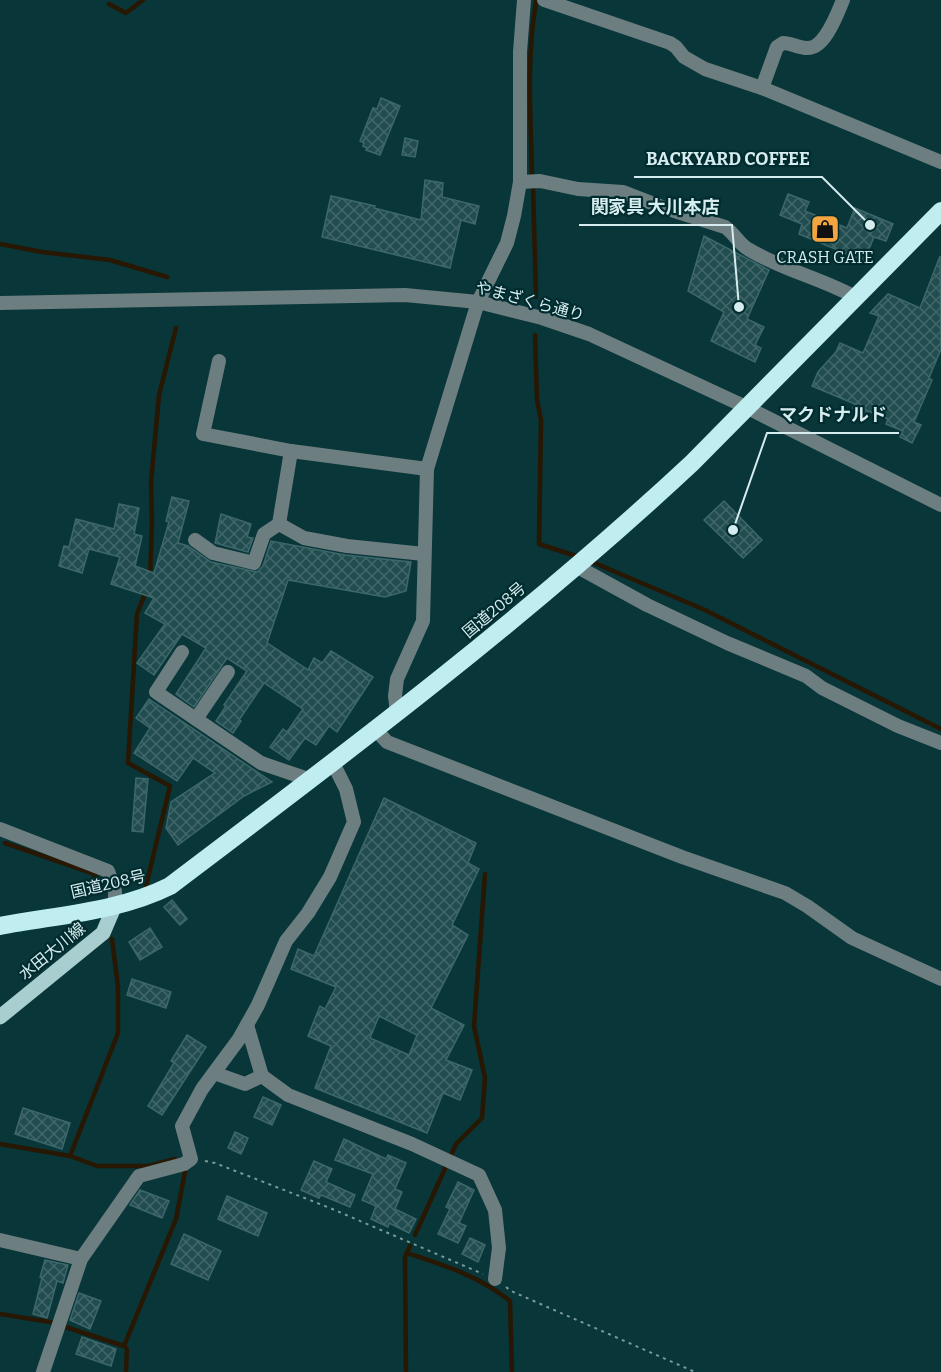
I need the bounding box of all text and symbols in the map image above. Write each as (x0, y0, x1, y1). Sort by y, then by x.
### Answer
callout: BACKYARD COFFEE (634, 141, 822, 177)
text: BACKYARD COFFEE (646, 148, 810, 170)
callout: 関家具 大川本店 (579, 189, 732, 225)
text: 関家具 大川本店 (590, 196, 720, 218)
shop icon: CRASH GATE (809, 213, 841, 245)
place label: CRASH GATE (776, 248, 874, 267)
street label: やまざくら通り (473, 277, 587, 325)
callout: マクドナルド (767, 397, 899, 433)
text: マクドナルド (779, 404, 887, 426)
street label: 国道208号 (459, 578, 529, 642)
street label: 国道208号 (69, 866, 147, 902)
street label: 水田大川線 (15, 918, 89, 984)

